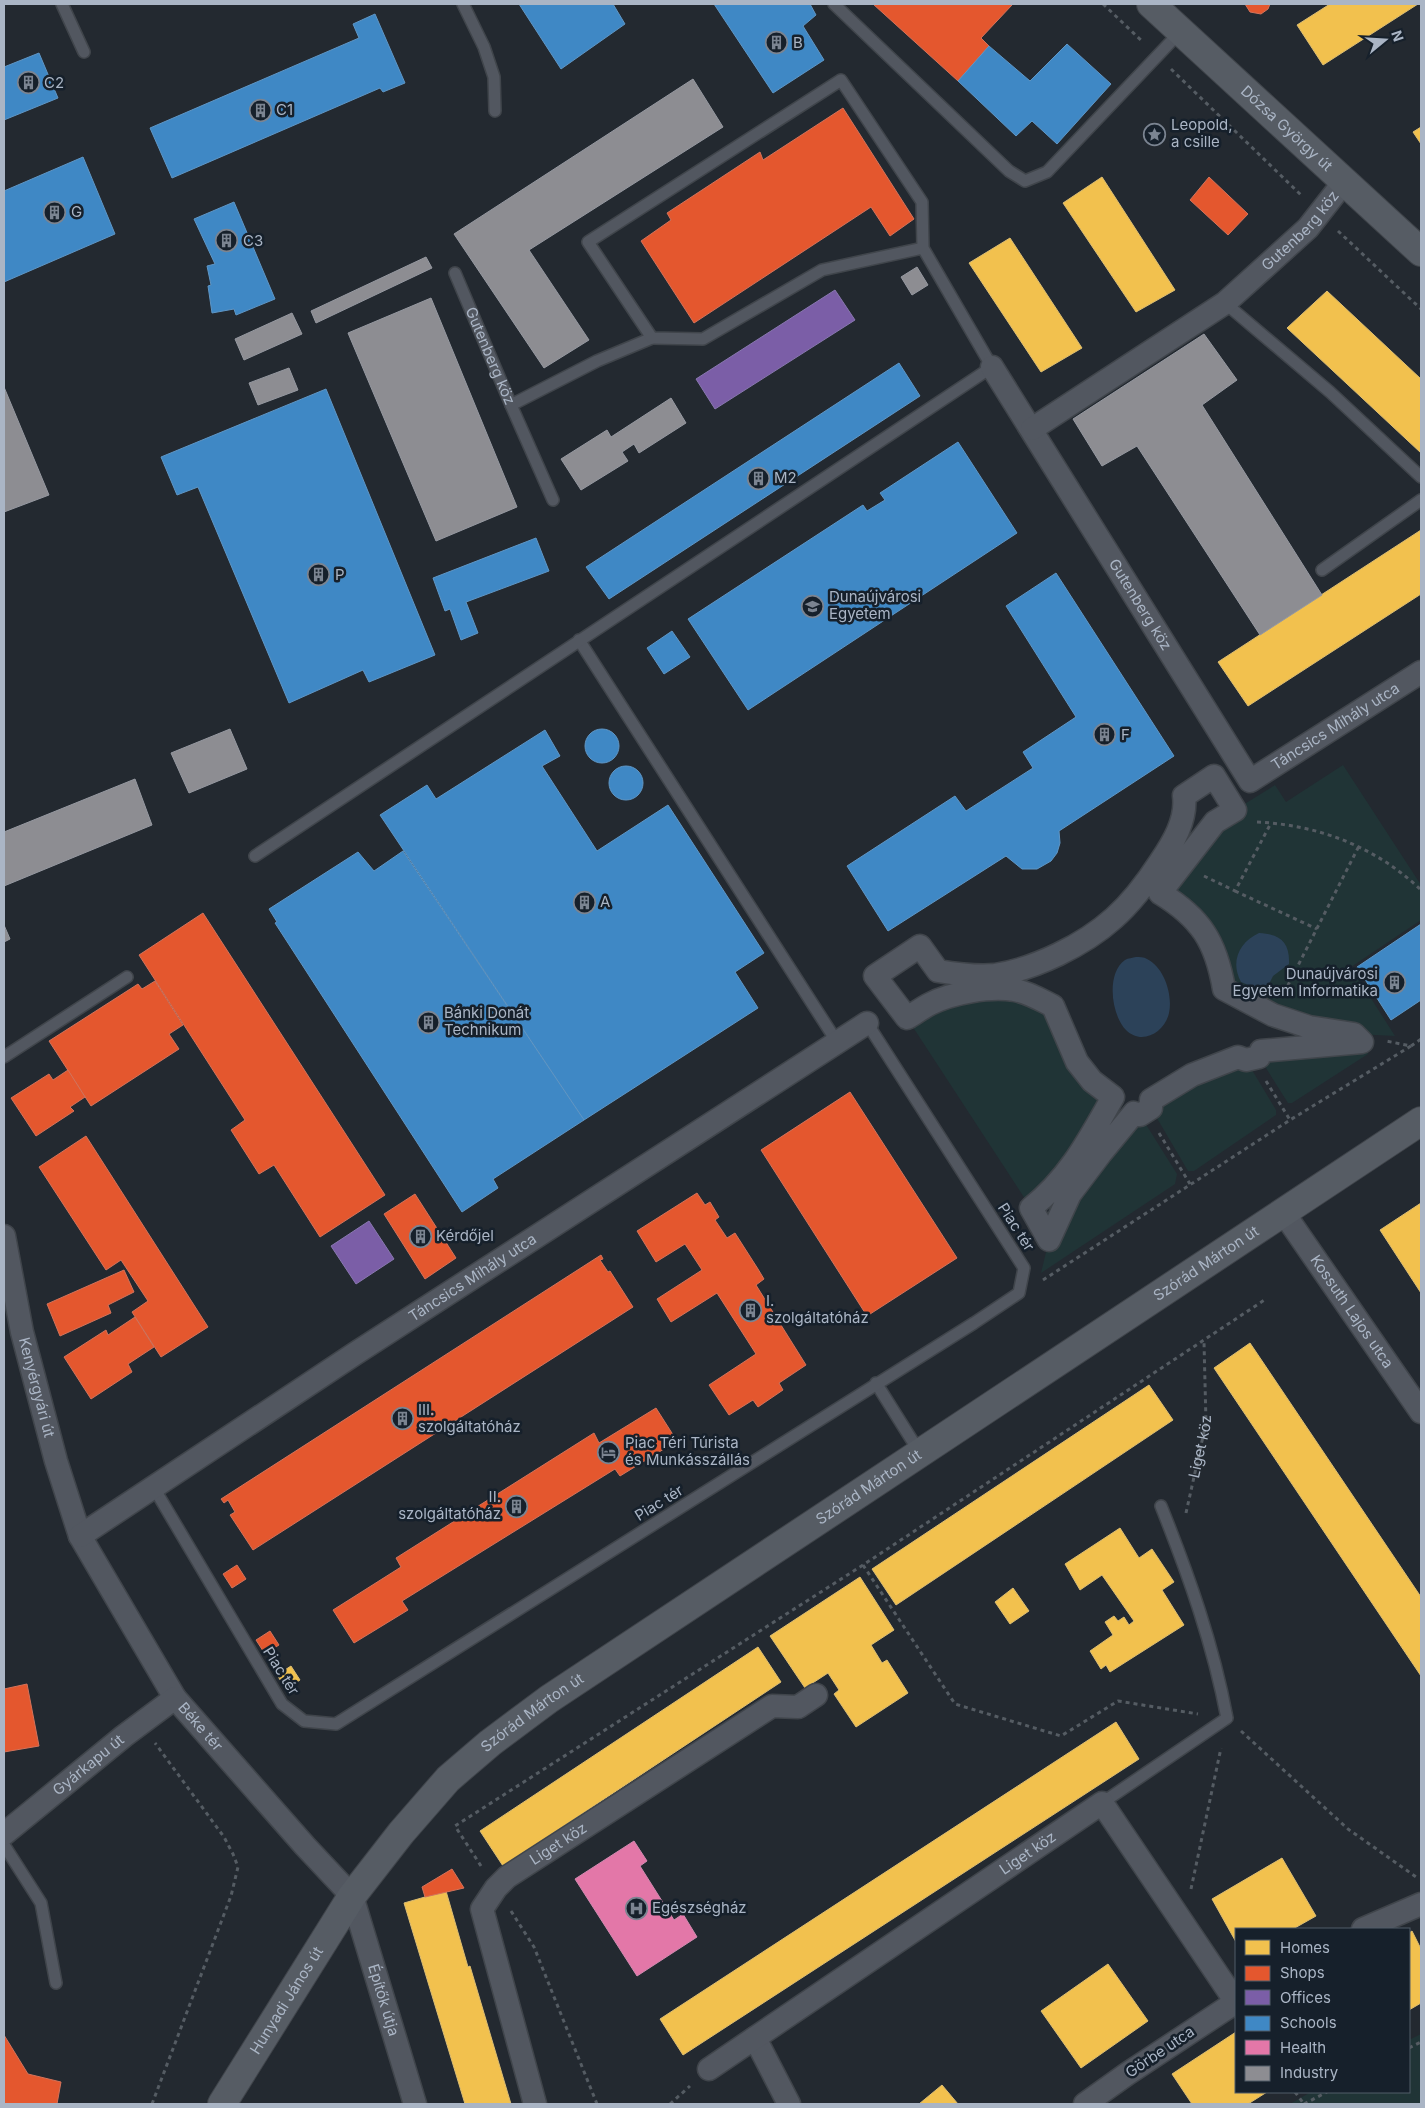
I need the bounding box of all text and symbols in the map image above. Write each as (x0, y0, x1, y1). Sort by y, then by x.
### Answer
north arrow (1360, 15, 1410, 65)
text: N (1388, 28, 1408, 44)
building icon: B (765, 31, 789, 55)
place label: B (793, 33, 803, 52)
building icon: C2 (16, 71, 40, 95)
place label: C2 (44, 73, 64, 92)
street label: Dózsa György út (1237, 81, 1337, 175)
building icon: C1 (248, 98, 272, 122)
place label: C1 (276, 100, 293, 119)
place label: Leopold, a csille (1171, 115, 1233, 151)
place icon: Leopold, a csille (1143, 122, 1167, 146)
street label: Gutenberg köz (1257, 187, 1343, 275)
building icon: G (43, 200, 67, 224)
place label: G (71, 202, 82, 221)
building icon: C3 (215, 229, 239, 253)
place label: C3 (243, 231, 263, 250)
street label: Gutenberg köz (462, 304, 520, 407)
building icon: M2 (746, 466, 770, 490)
place label: M2 (774, 468, 797, 487)
street label: Gutenberg köz (1105, 555, 1176, 654)
building icon: P (307, 563, 331, 587)
place label: P (335, 565, 345, 584)
place label: Dunaújvárosi Egyetem (829, 587, 921, 623)
school or university icon: Dunaújvárosi Egyetem (801, 594, 825, 618)
street label: Táncsics Mihály utca (1267, 678, 1403, 774)
building icon: F (1093, 723, 1117, 747)
place label: F (1121, 725, 1130, 744)
building icon: A (572, 890, 596, 914)
place label: A (600, 892, 610, 911)
place label: Dunaújvárosi Egyetem Informatika (1232, 964, 1378, 1000)
building icon: Dunaújvárosi Egyetem Informatika (1382, 971, 1406, 995)
place label: Bánki Donát Technikum (444, 1003, 529, 1039)
building icon: Bánki Donát Technikum (416, 1010, 440, 1034)
street label: Piac tér (994, 1199, 1039, 1255)
street label: Szórád Márton út (1149, 1221, 1262, 1305)
building icon: Kérdőjel (408, 1224, 432, 1248)
place label: Kérdőjel (436, 1226, 494, 1245)
street label: Táncsics Mihály utca (405, 1229, 540, 1326)
street label: Kossuth Lajos utca (1306, 1251, 1398, 1372)
place label: I. szolgáltatóház (766, 1291, 869, 1327)
building icon: I. szolgáltatóház (738, 1298, 762, 1322)
street label: Kenyérgyári út (15, 1335, 59, 1439)
place label: III. szolgáltatóház (418, 1400, 521, 1436)
building icon: III. szolgáltatóház (390, 1407, 414, 1431)
street label: Liget köz (1184, 1415, 1215, 1480)
place label: Piac Téri Túrista és Munkásszállás (625, 1433, 750, 1469)
hotel icon: Piac Téri Túrista és Munkásszállás (597, 1440, 621, 1464)
street label: Szórád Márton út (812, 1445, 925, 1529)
street label: Piac tér (631, 1480, 687, 1525)
place label: II. szolgáltatóház (398, 1487, 501, 1523)
building icon: II. szolgáltatóház (505, 1494, 529, 1518)
street label: Piac tér (259, 1643, 304, 1699)
street label: Szórád Márton út (476, 1669, 587, 1756)
street label: Béke tér (174, 1698, 227, 1755)
street label: Gyárkapu út (49, 1730, 128, 1799)
street label: Liget köz (526, 1818, 590, 1869)
street label: Liget köz (996, 1827, 1059, 1879)
hospital icon: Egészségház (624, 1896, 648, 1920)
place label: Egészségház (652, 1898, 747, 1917)
legend (1235, 1928, 1410, 2093)
text: Homes (1280, 1938, 1330, 1957)
street label: Hunyadi János út (245, 1943, 327, 2058)
street label: Építők útja (364, 1962, 404, 2038)
text: Shops (1280, 1963, 1325, 1982)
text: Offices (1280, 1988, 1331, 2007)
text: Schools (1280, 2013, 1337, 2032)
street label: Görbe utca (1122, 2022, 1198, 2082)
text: Health (1280, 2038, 1326, 2057)
text: Industry (1280, 2063, 1339, 2082)

